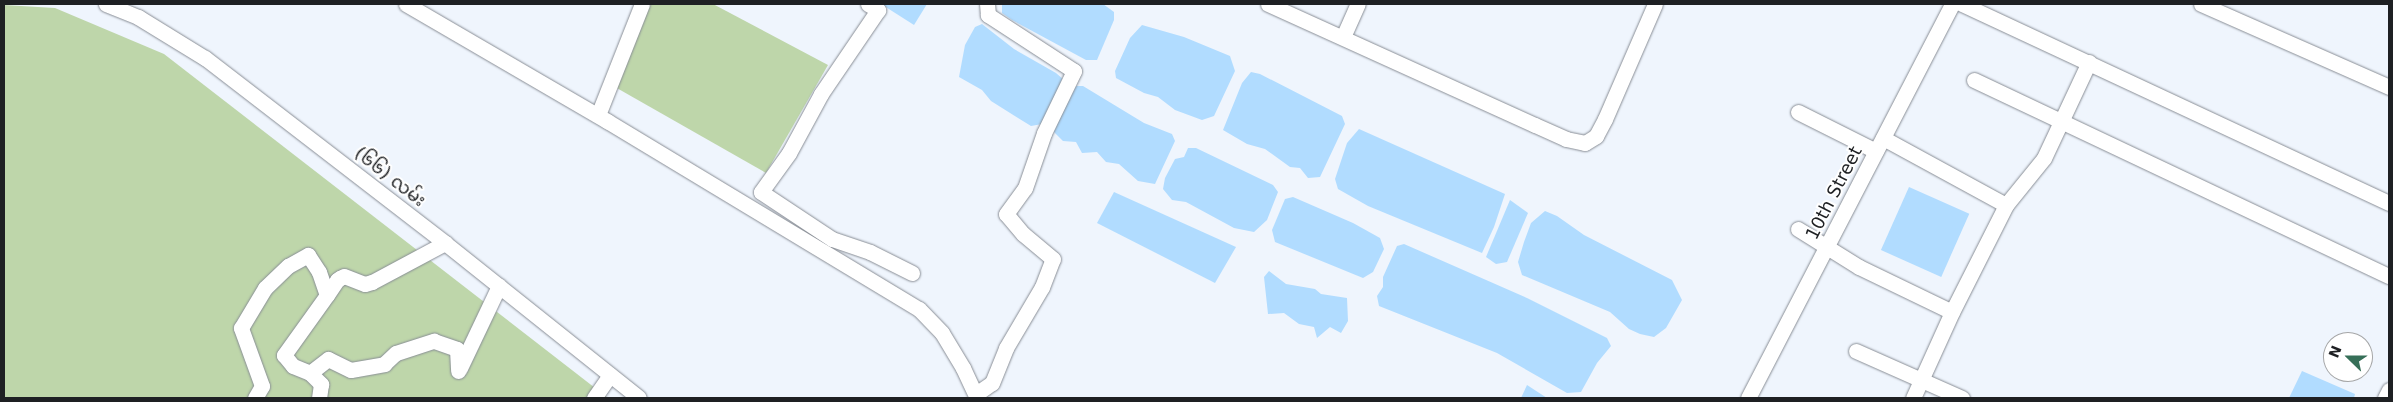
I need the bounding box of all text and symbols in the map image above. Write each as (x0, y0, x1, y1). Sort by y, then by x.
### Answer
street label: (၆၆) လမ်း (350, 143, 430, 211)
street label: 10th Street (1801, 143, 1867, 243)
north arrow (2323, 332, 2373, 382)
text: N (2325, 343, 2345, 360)

